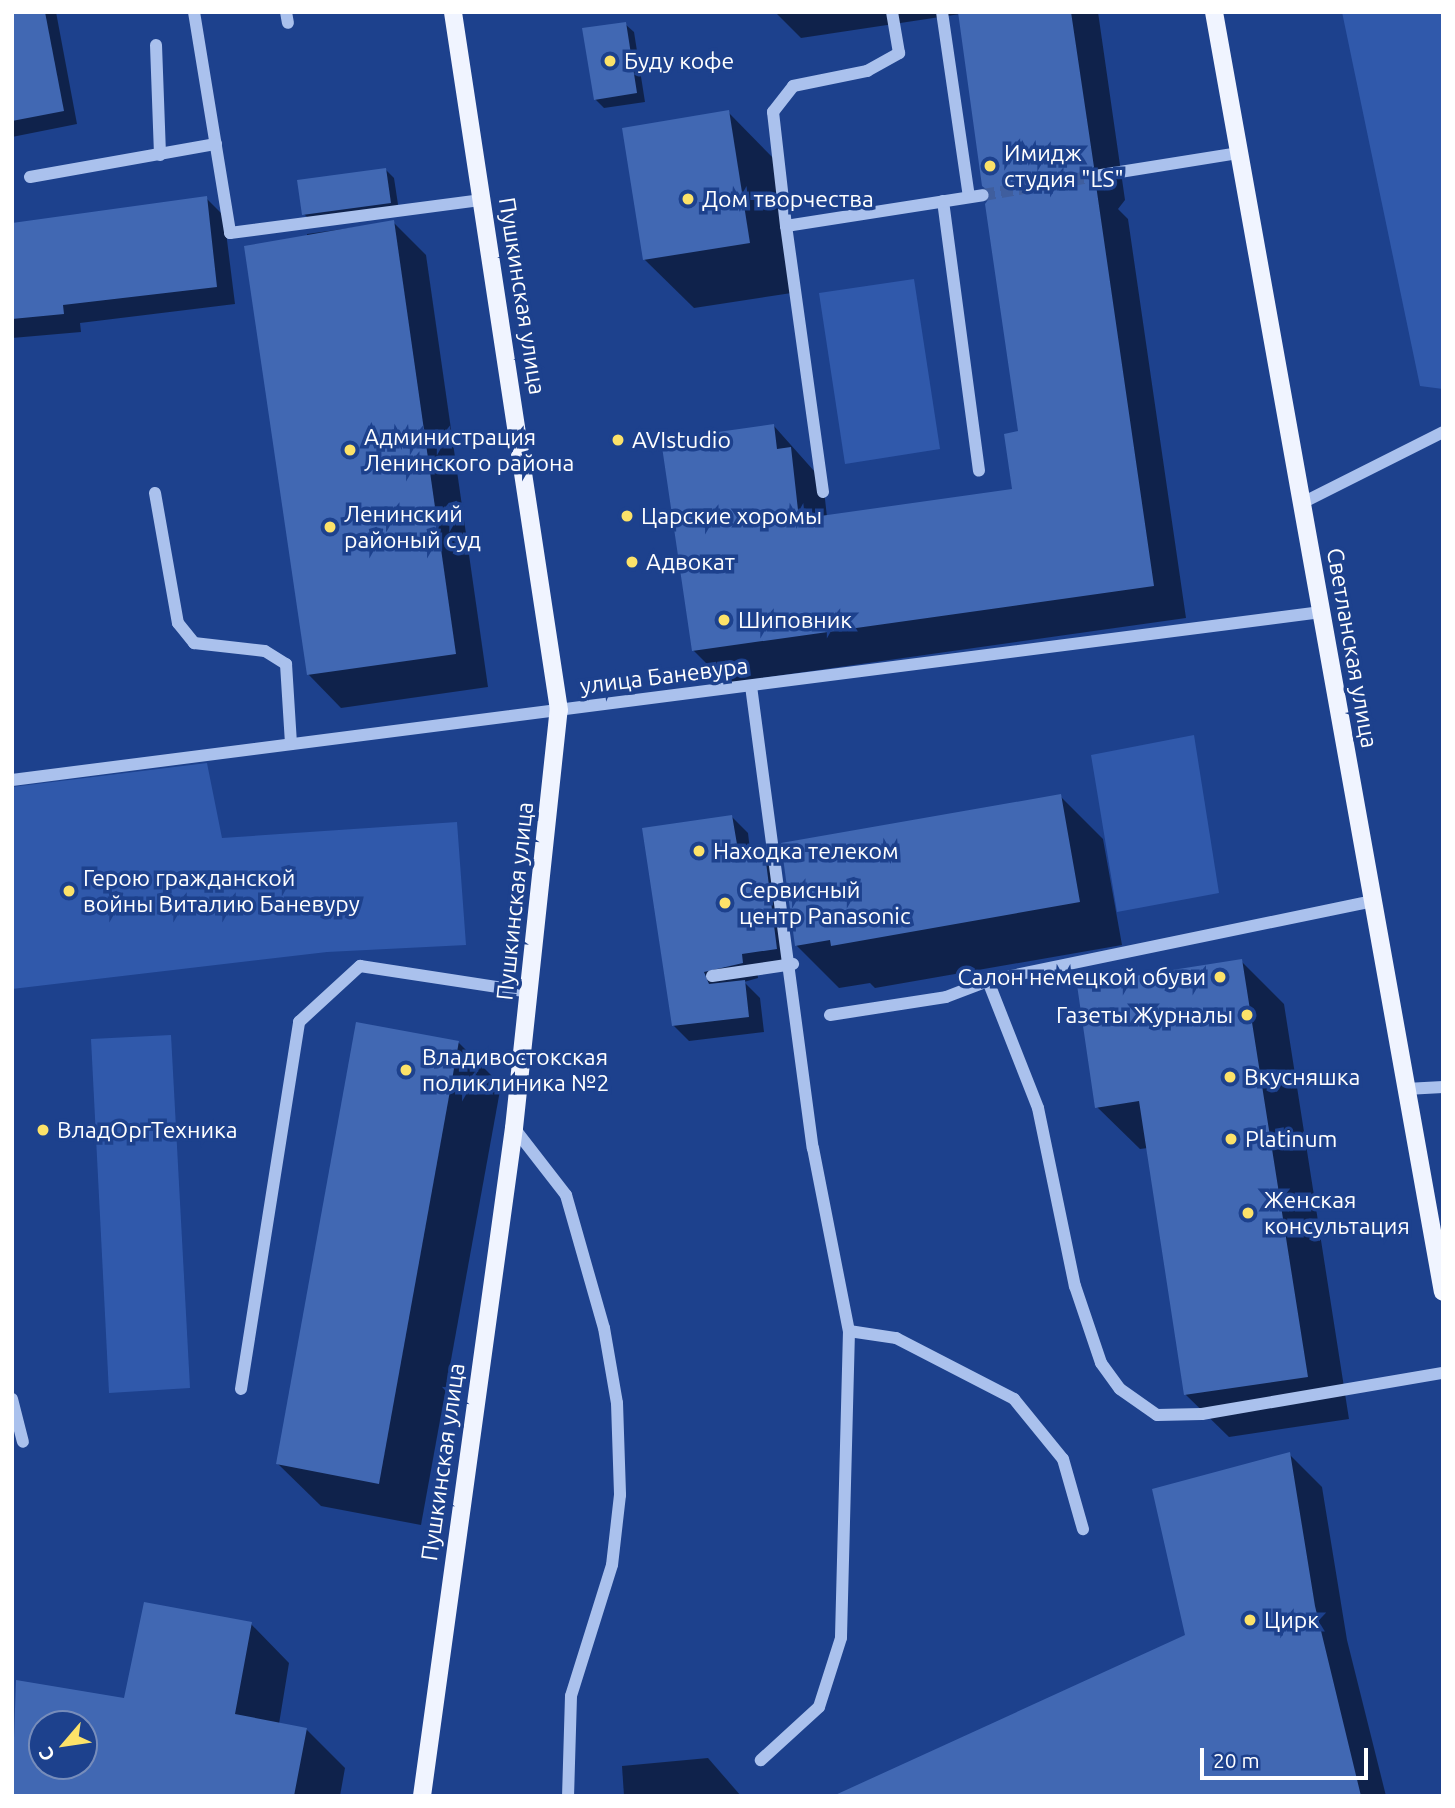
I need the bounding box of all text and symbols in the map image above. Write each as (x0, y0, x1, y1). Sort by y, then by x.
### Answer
place label: Буду кофе (624, 47, 734, 75)
marker: Буду кофе (602, 53, 618, 69)
place label: Имидж студия "LS" (1004, 139, 1124, 193)
marker: Имидж студия "LS" (982, 158, 998, 174)
place label: Дом творчества (702, 185, 874, 213)
marker: Дом творчества (680, 191, 696, 207)
street label: Пушкинская улица (493, 195, 551, 397)
place label: Администрация Ленинского района (364, 423, 574, 477)
place label: AVIstudio (632, 426, 731, 454)
marker: AVIstudio (610, 432, 626, 448)
marker: Администрация Ленинского района (342, 442, 358, 458)
place label: Ленинский районый суд (344, 500, 481, 554)
place label: Царские хоромы (641, 502, 822, 530)
marker: Царские хоромы (619, 508, 635, 524)
marker: Ленинский районый суд (322, 519, 338, 535)
street label: Светланская улица (1321, 546, 1383, 750)
place label: Адвокат (646, 548, 735, 576)
marker: Адвокат (624, 554, 640, 570)
place label: Шиповник (738, 606, 852, 634)
marker: Шиповник (716, 612, 732, 628)
street label: улица Баневура (578, 652, 750, 700)
street label: Пушкинская улица (491, 800, 539, 1002)
place label: Находка телеком (713, 837, 899, 865)
marker: Находка телеком (691, 843, 707, 859)
place label: Герою гражданской войны Виталию Баневуру (83, 864, 360, 918)
place label: Сервисный центр Panasonic (739, 876, 911, 930)
marker: Герою гражданской войны Виталию Баневуру (61, 883, 77, 899)
marker: Сервисный центр Panasonic (717, 895, 733, 911)
place label: Салон немецкой обуви (958, 963, 1206, 991)
marker: Салон немецкой обуви (1212, 969, 1228, 985)
place label: Газеты Журналы (1056, 1001, 1233, 1029)
marker: Газеты Журналы (1239, 1007, 1255, 1023)
place label: Владивостокская поликлиника №2 (422, 1043, 609, 1097)
marker: Владивостокская поликлиника №2 (396, 1060, 416, 1080)
place label: Вкусняшка (1244, 1063, 1360, 1091)
marker: Вкусняшка (1222, 1069, 1238, 1085)
place label: ВладОргТехника (57, 1116, 238, 1144)
marker: ВладОргТехника (35, 1122, 51, 1138)
place label: Platinum (1245, 1125, 1337, 1153)
marker: Platinum (1223, 1131, 1239, 1147)
place label: Женская консультация (1264, 1186, 1410, 1240)
marker: Женская консультация (1238, 1203, 1258, 1223)
street label: Пушкинская улица (415, 1361, 471, 1563)
place label: Цирк (1264, 1606, 1319, 1634)
marker: Цирк (1242, 1612, 1258, 1628)
north arrow (28, 1710, 98, 1780)
scale bar (1203, 1734, 1371, 1778)
text: С (34, 1744, 59, 1765)
text: 20 m (1213, 1748, 1260, 1772)

